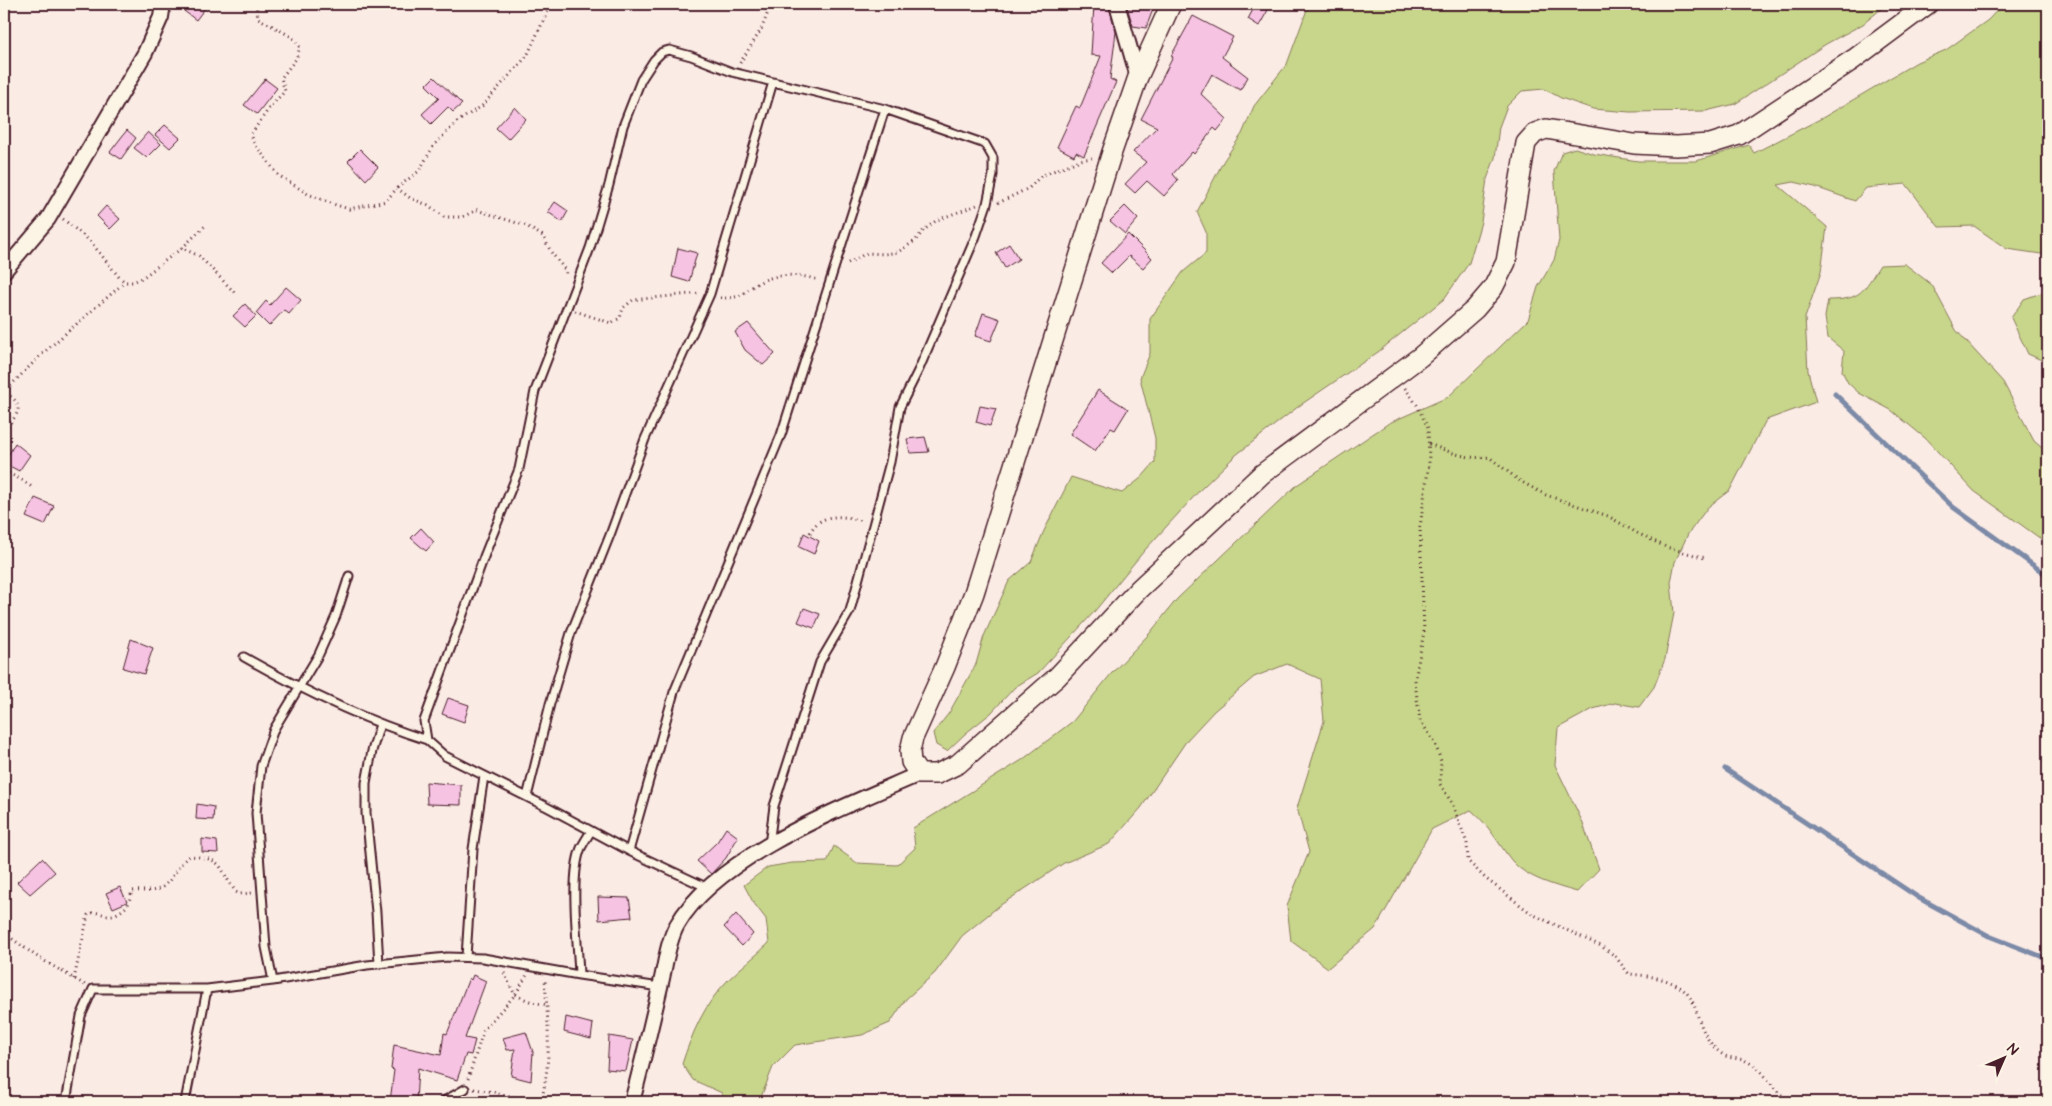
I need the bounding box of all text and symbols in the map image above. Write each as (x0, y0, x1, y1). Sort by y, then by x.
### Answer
north arrow (1980, 1034, 2030, 1084)
text: N (2002, 1039, 2023, 1060)

